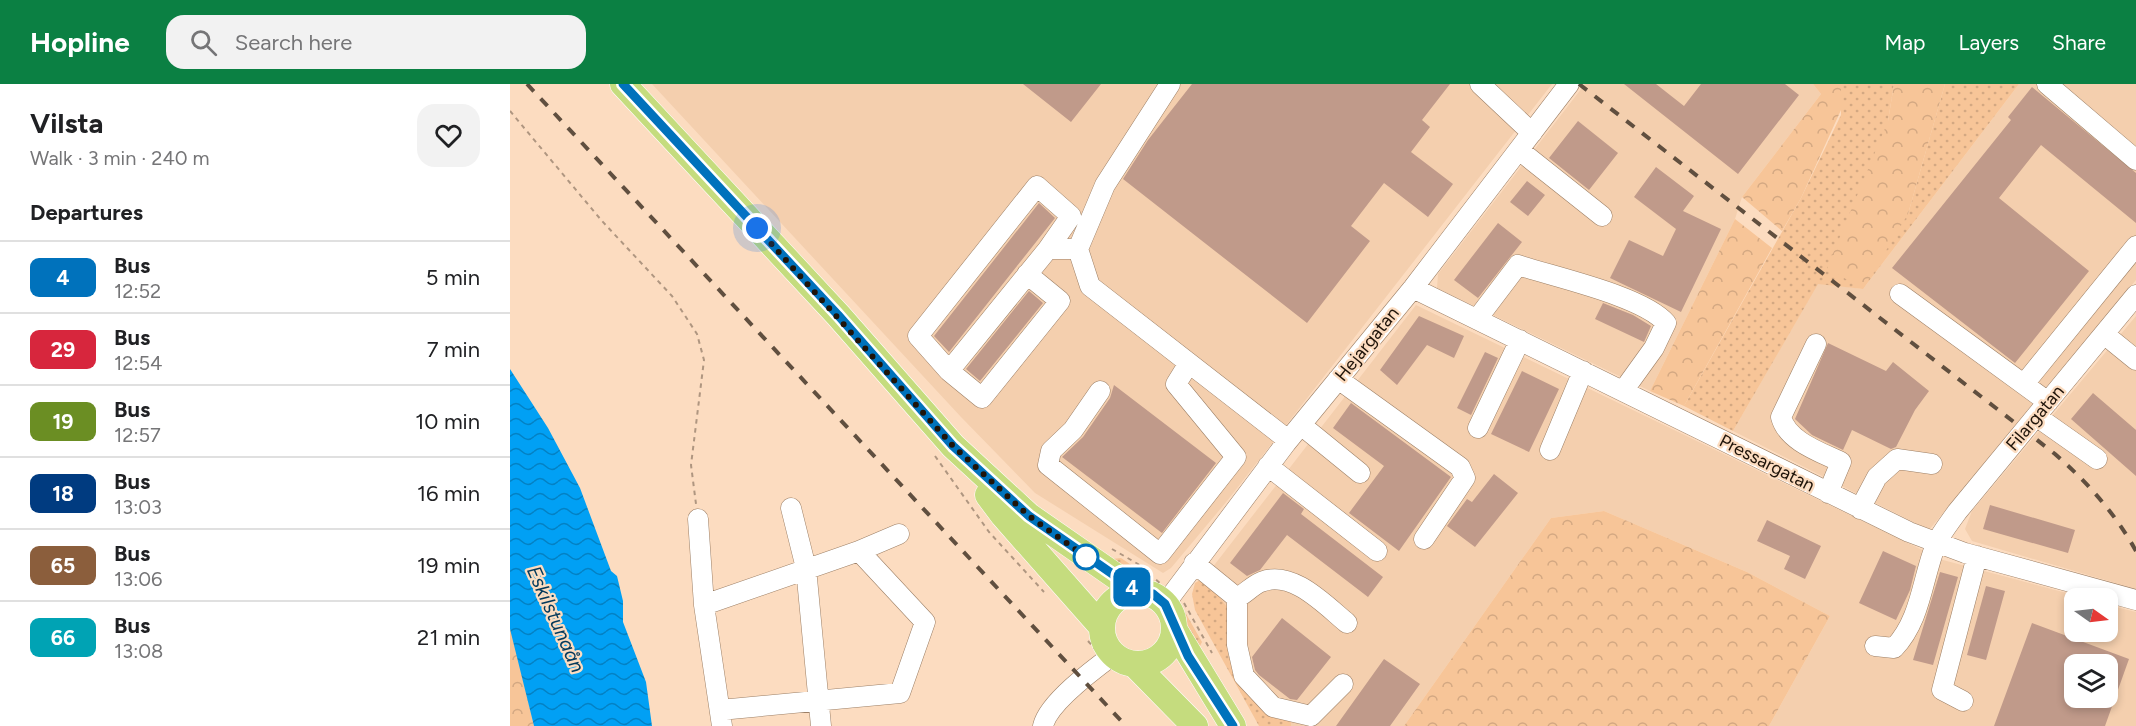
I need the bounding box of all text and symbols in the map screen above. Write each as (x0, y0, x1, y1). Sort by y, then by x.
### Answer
search box (166, 15, 586, 69)
text: Hopline (30, 25, 130, 59)
icon: search (187, 26, 220, 59)
text: Search here (235, 29, 352, 56)
text: Map (1885, 30, 1925, 55)
text: Layers (1958, 30, 2019, 55)
text: Share (2052, 30, 2106, 55)
button: heart (417, 104, 480, 167)
text: Vilsta (30, 106, 103, 140)
text: Walk · 3 min · 240 m (30, 146, 210, 170)
text: Departures (30, 199, 143, 226)
your location (742, 213, 772, 243)
text: Bus (114, 252, 150, 279)
text: 5 min (426, 264, 480, 291)
text: 4 (56, 265, 70, 290)
text: 12:52 (114, 279, 161, 303)
street label: Hejargatan (1330, 302, 1404, 386)
text: Bus (114, 324, 150, 351)
text: 7 min (427, 336, 480, 363)
text: 29 (51, 337, 75, 362)
text: 12:54 (114, 351, 162, 375)
street label: Filargatan (2001, 381, 2069, 455)
text: Bus (114, 396, 150, 423)
text: 10 min (415, 408, 480, 435)
text: 19 (52, 409, 74, 434)
text: 12:57 (114, 423, 161, 447)
street label: Pressargatan (1716, 430, 1818, 496)
text: Bus (114, 468, 150, 495)
text: 16 min (417, 480, 480, 507)
text: 18 (52, 481, 74, 506)
text: 13:03 (114, 495, 162, 519)
text: Bus (114, 540, 150, 567)
unlabelled marker (1073, 544, 1099, 570)
text: 19 min (417, 552, 480, 579)
text: 65 (51, 553, 75, 578)
water label: Eskilstunaån (522, 562, 590, 676)
text: 13:06 (114, 567, 162, 591)
line badge: 4 (1112, 568, 1152, 606)
text: 4 (1125, 575, 1139, 600)
north arrow (2064, 588, 2118, 642)
map controls (2064, 588, 2118, 708)
text: Bus (114, 612, 150, 639)
text: 21 min (417, 624, 480, 651)
text: 66 (51, 625, 75, 650)
text: 13:08 (114, 639, 163, 663)
button: layers (2064, 654, 2118, 708)

